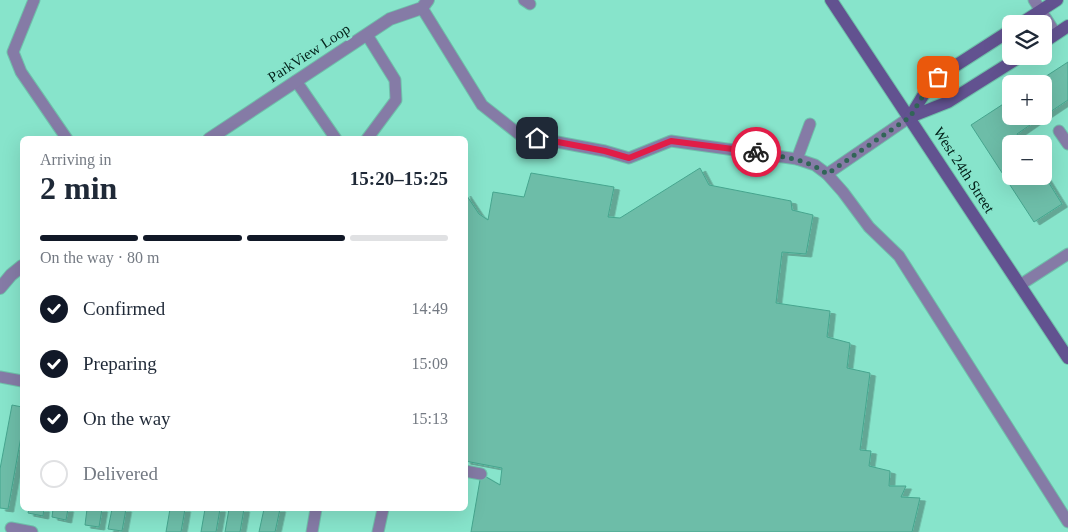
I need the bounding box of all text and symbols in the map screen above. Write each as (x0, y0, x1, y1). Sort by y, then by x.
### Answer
map controls (1002, 15, 1052, 185)
button: layers (1002, 15, 1052, 65)
street label: ParkView Loop (265, 21, 353, 85)
pin (917, 56, 959, 98)
icon: bag (924, 63, 952, 91)
button: + (1002, 75, 1052, 125)
pin (516, 117, 558, 159)
icon: home (523, 124, 551, 152)
street label: West 24th Street (930, 124, 998, 216)
courier (731, 127, 781, 177)
button: − (1002, 135, 1052, 185)
icon: bike (742, 138, 770, 166)
text: Arriving in (40, 151, 112, 168)
text: 15:20–15:25 (350, 168, 448, 189)
text: 2 min (40, 170, 117, 206)
text: On the way · 80 m (40, 249, 160, 266)
icon: check (40, 295, 68, 323)
text: Confirmed (83, 298, 165, 319)
text: 14:49 (412, 300, 448, 317)
icon: check (40, 350, 68, 378)
text: Preparing (83, 353, 157, 374)
text: 15:09 (412, 355, 448, 372)
icon: check (40, 405, 68, 433)
text: On the way (83, 408, 171, 429)
text: 15:13 (412, 410, 448, 427)
text: Delivered (83, 463, 158, 484)

